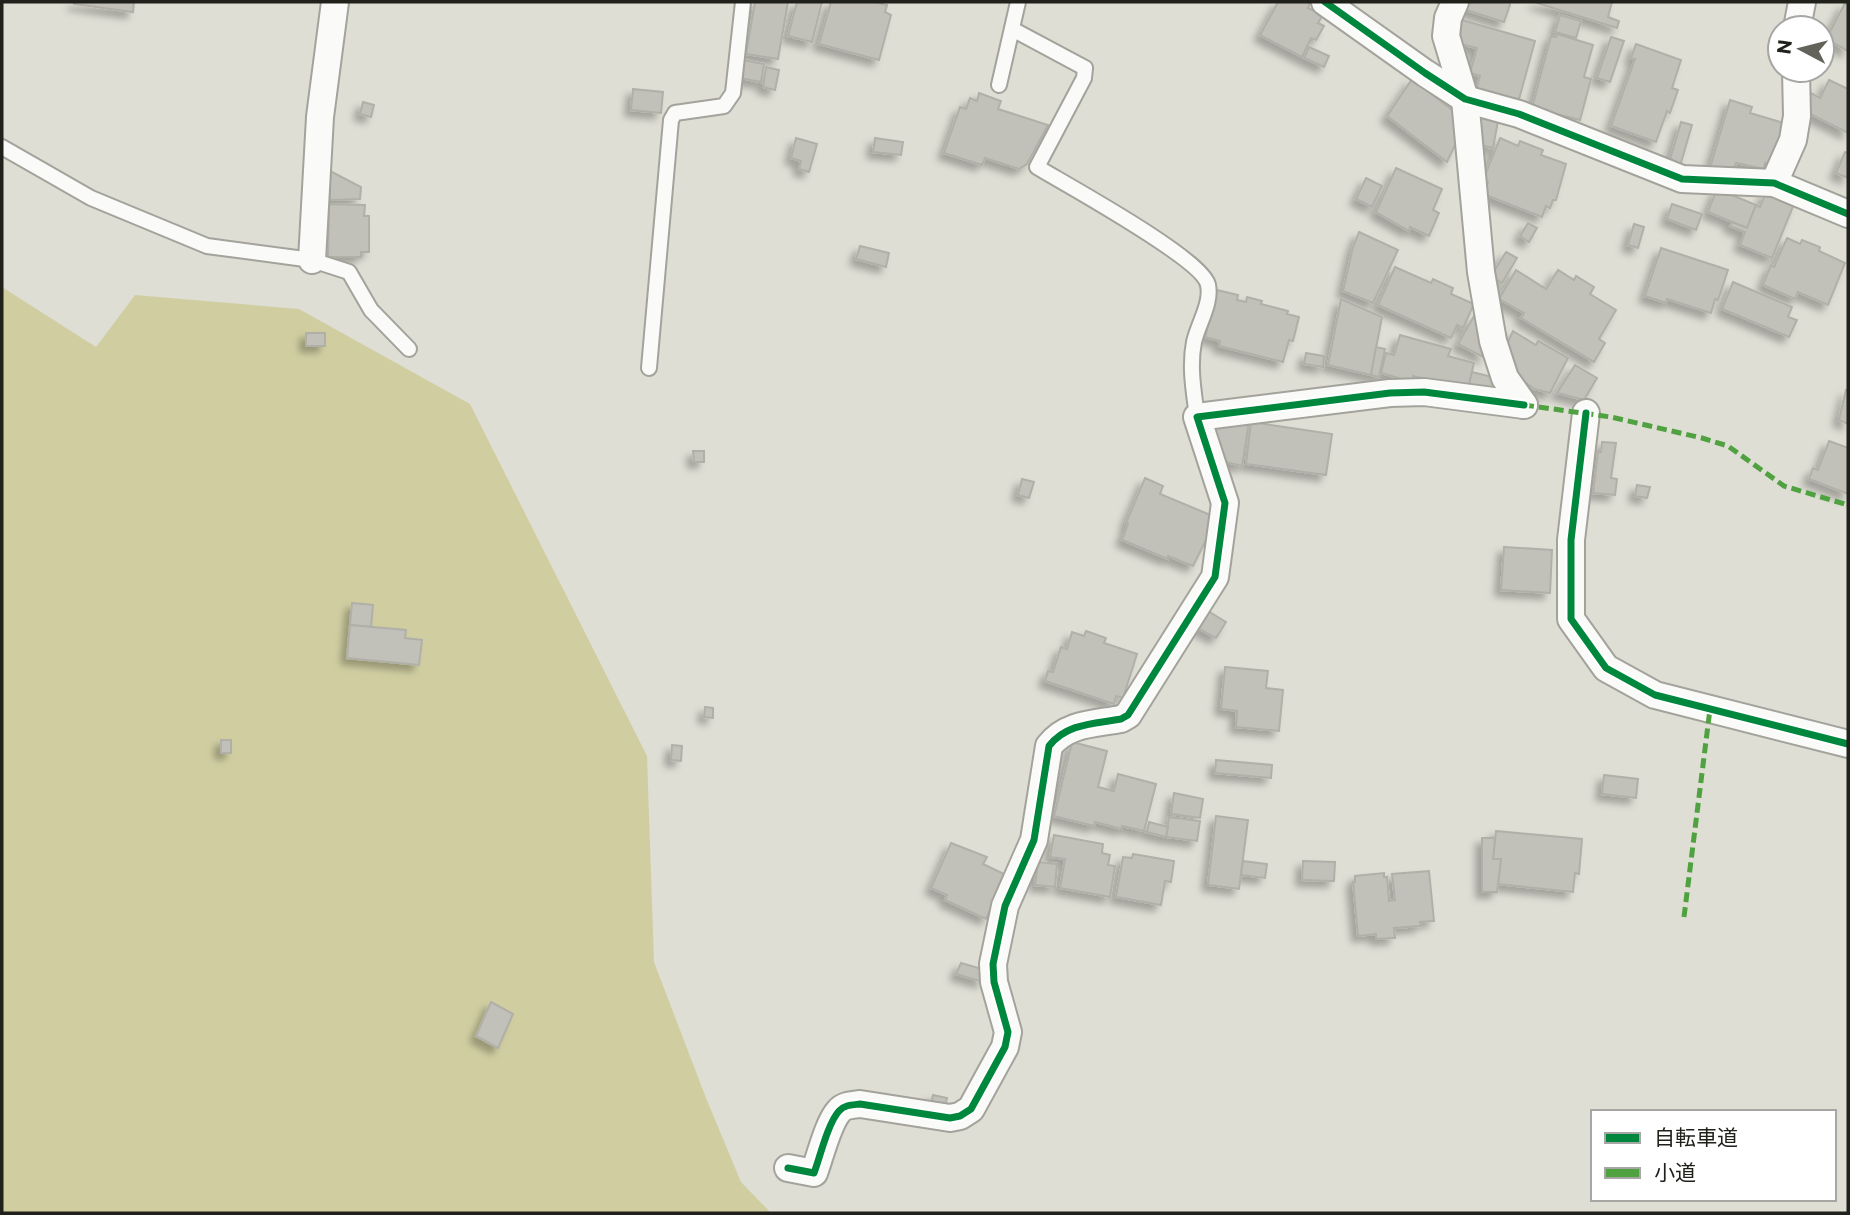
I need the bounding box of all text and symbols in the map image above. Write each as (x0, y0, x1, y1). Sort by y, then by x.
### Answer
north arrow (1766, 14, 1836, 84)
text: N (1771, 38, 1796, 55)
legend (1591, 1110, 1836, 1201)
text: 自転車道 (1654, 1124, 1738, 1149)
text: 小道 (1654, 1159, 1696, 1184)

